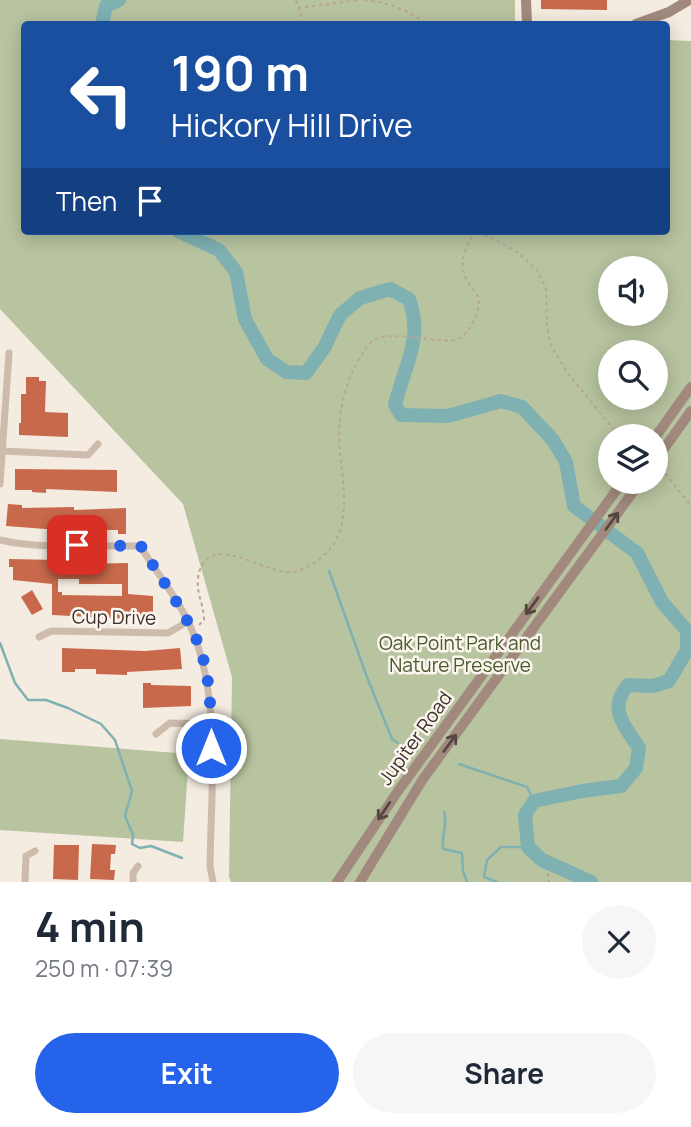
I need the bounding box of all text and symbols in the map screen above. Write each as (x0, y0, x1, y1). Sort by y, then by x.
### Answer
text: 190 m (171, 39, 309, 106)
icon: left (56, 49, 147, 140)
text: Hickory Hill Drive (171, 103, 413, 147)
icon: arrive (131, 182, 169, 220)
text: Then (56, 183, 117, 219)
map controls (598, 256, 668, 494)
button: sound (598, 256, 668, 326)
button: search (598, 340, 668, 410)
button: layers (598, 424, 668, 494)
one-way arrow (605, 512, 619, 531)
pin (47, 515, 107, 575)
icon: arrive (58, 526, 96, 564)
one-way arrow (525, 597, 540, 616)
street label: Cup Drive (72, 603, 156, 631)
park label: Oak Point Park and Nature Preserve (379, 630, 541, 678)
street label: Jupiter Road (372, 686, 458, 790)
position arrow (174, 711, 248, 785)
one-way arrow (443, 734, 458, 753)
one-way arrow (377, 801, 391, 820)
text: 4 min (35, 897, 145, 955)
button: close (582, 905, 656, 979)
text: 250 m · 07:39 (35, 952, 173, 984)
button: Exit (35, 1033, 339, 1113)
button: Share (353, 1033, 656, 1113)

